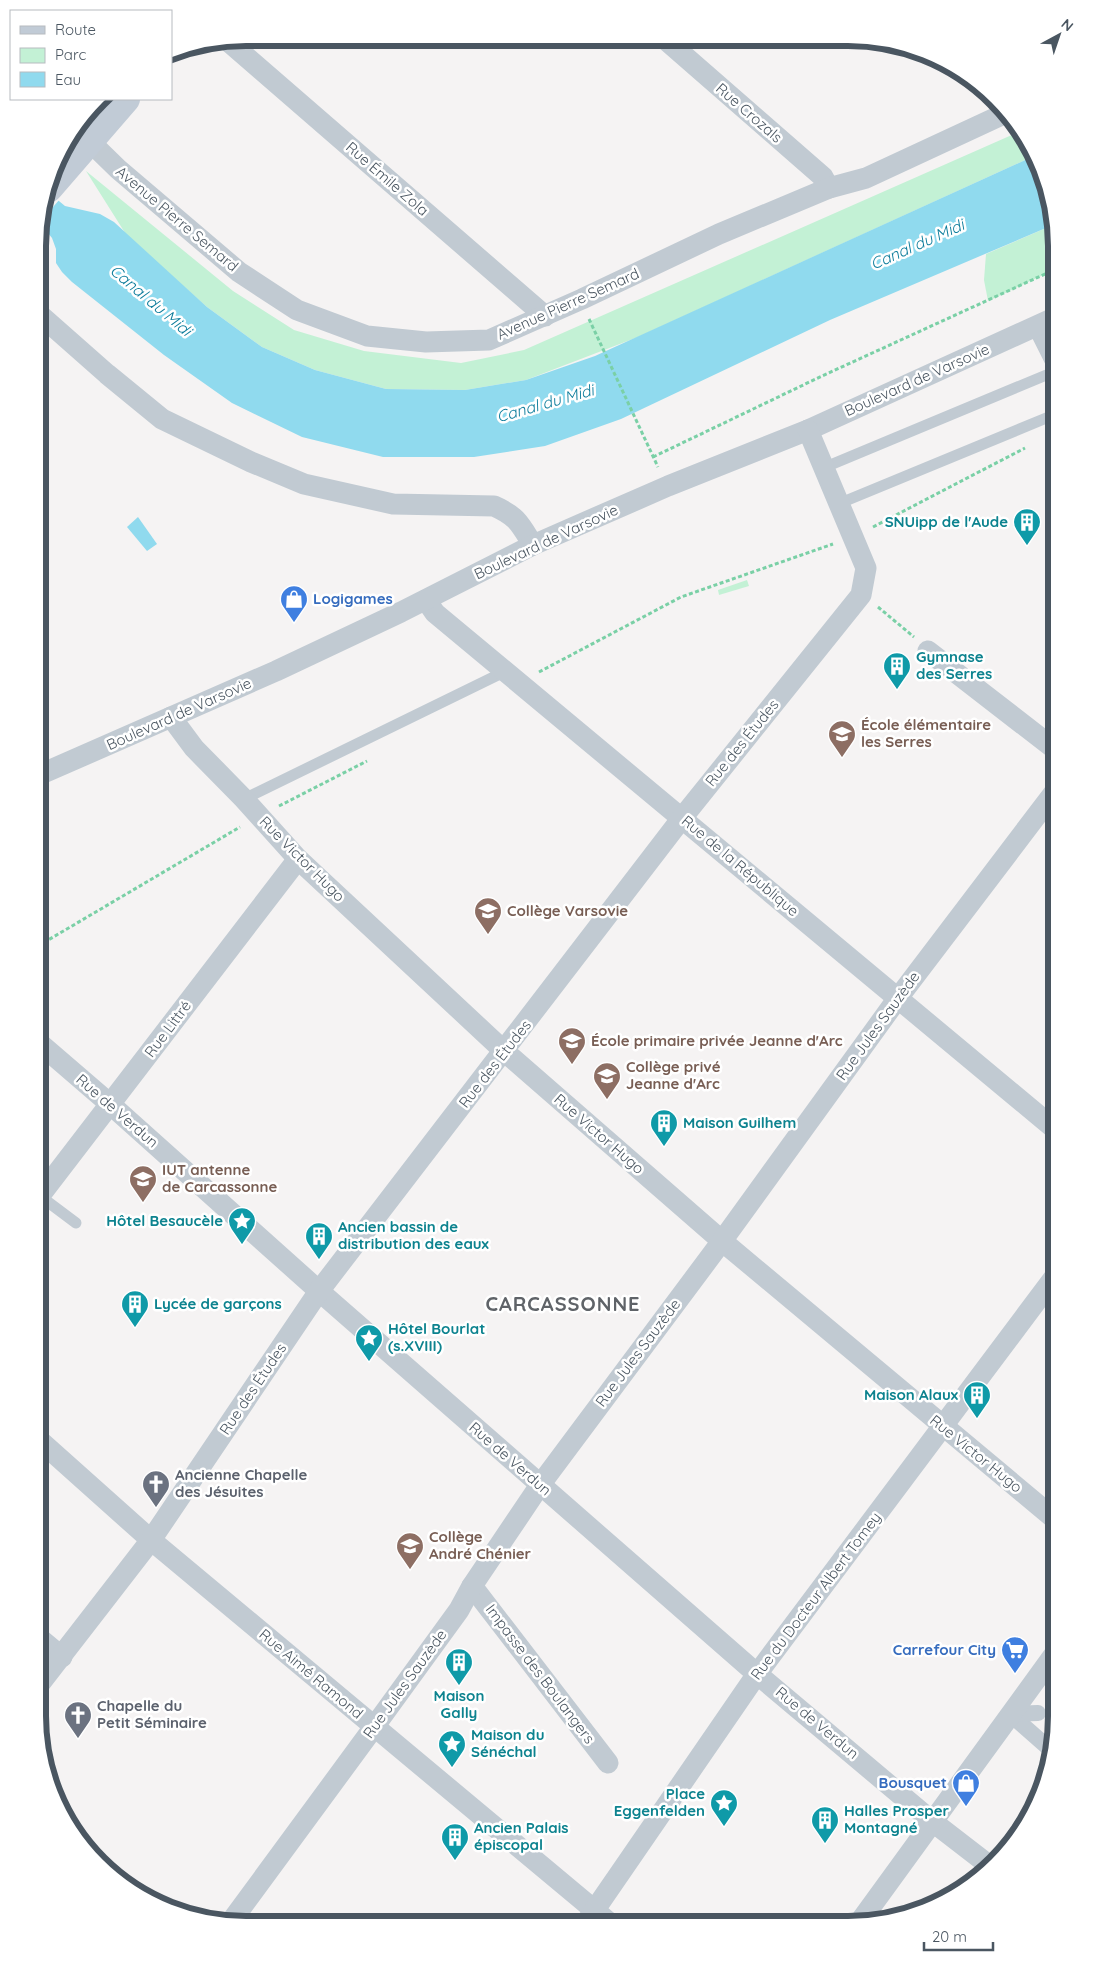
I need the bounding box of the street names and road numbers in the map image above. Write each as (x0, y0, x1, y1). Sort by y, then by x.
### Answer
street label: Rue Crozals (712, 79, 786, 147)
street label: Rue Émile Zola (342, 138, 433, 220)
street label: Avenue Pierre Semard (112, 162, 242, 275)
street label: Avenue Pierre Semard (494, 264, 642, 344)
street label: Boulevard de Varsovie (841, 339, 992, 420)
street label: Boulevard de Varsovie (471, 500, 621, 583)
street label: Boulevard de Varsovie (103, 673, 254, 754)
street label: Rue des Études (701, 695, 782, 790)
street label: Rue de la République (678, 811, 803, 920)
street label: Rue Victor Hugo (256, 812, 349, 905)
street label: Rue Jules Sauzède (832, 968, 923, 1084)
street label: Rue Littré (140, 997, 195, 1061)
street label: Rue des Études (454, 1016, 535, 1111)
street label: Rue de Verdun (72, 1070, 162, 1152)
street label: Rue Victor Hugo (550, 1089, 648, 1178)
street label: Rue Jules Sauzède (591, 1295, 684, 1410)
street label: Rue des Études (215, 1339, 290, 1438)
street label: Rue Victor Hugo (926, 1411, 1026, 1497)
street label: Rue de Verdun (465, 1418, 555, 1500)
street label: Rue du Docteur Albert Tomey (746, 1508, 885, 1683)
street label: Impasse des Boulangers (482, 1600, 599, 1747)
street label: Rue Aimé Ramond (255, 1625, 367, 1723)
street label: Rue Jules Sauzède (359, 1626, 450, 1742)
street label: Rue de Verdun (772, 1682, 863, 1763)

